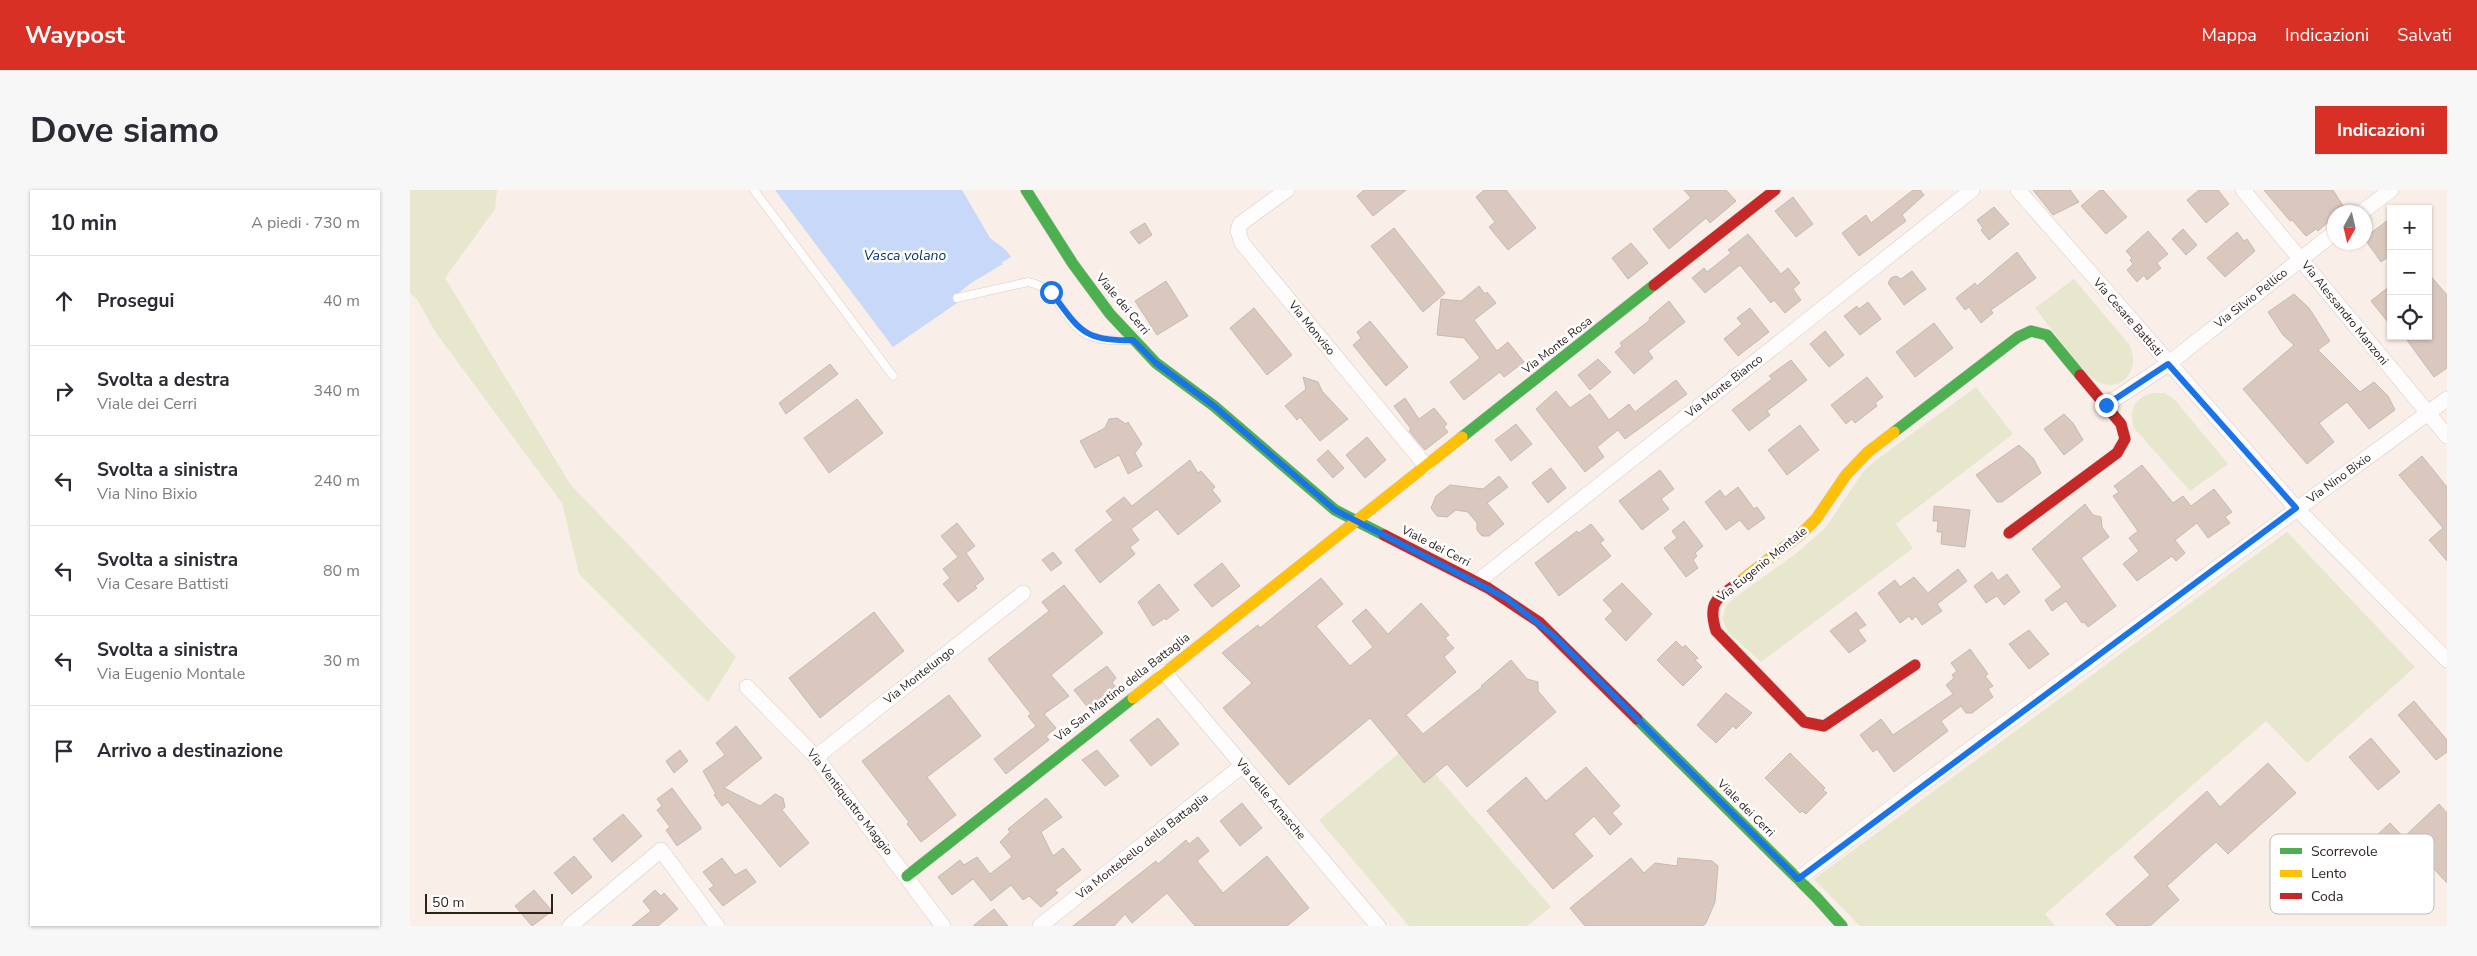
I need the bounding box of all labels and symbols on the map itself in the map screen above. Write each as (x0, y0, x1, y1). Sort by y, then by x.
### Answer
north arrow (2327, 205, 2372, 250)
water label: Vasca volano (864, 246, 947, 265)
street label: Via Alessandro Manzoni (2297, 257, 2392, 369)
street label: Via Silvio Pellico (2210, 264, 2291, 332)
street label: Viale dei Cerri (1092, 269, 1153, 338)
street label: Via Cesare Battisti (2089, 274, 2166, 359)
route start (1040, 281, 1063, 304)
street label: Via Monviso (1285, 297, 1339, 359)
street label: Via Monte Rosa (1518, 313, 1595, 378)
street label: Via Monte Bianco (1681, 351, 1766, 422)
route end (2095, 394, 2118, 417)
street label: Via Nino Bixio (2303, 449, 2374, 507)
street label: Viale dei Cerri (1398, 521, 1473, 570)
street label: Via Eugenio Montale (1713, 523, 1810, 606)
street label: Via San Martino della Battaglia (1050, 629, 1193, 746)
street label: Via Montelungo (880, 642, 958, 708)
street label: Via Ventiquattro Maggio (803, 745, 897, 859)
street label: Via delle Arnasche (1232, 754, 1310, 843)
street label: Viale dei Cerri (1713, 775, 1778, 840)
street label: Via Montebello della Battaglia (1072, 789, 1211, 903)
legend (2270, 834, 2434, 914)
text: Scorrevole (2311, 842, 2377, 861)
text: Lento (2311, 864, 2347, 883)
text: Coda (2311, 887, 2343, 906)
scale bar (425, 891, 552, 914)

